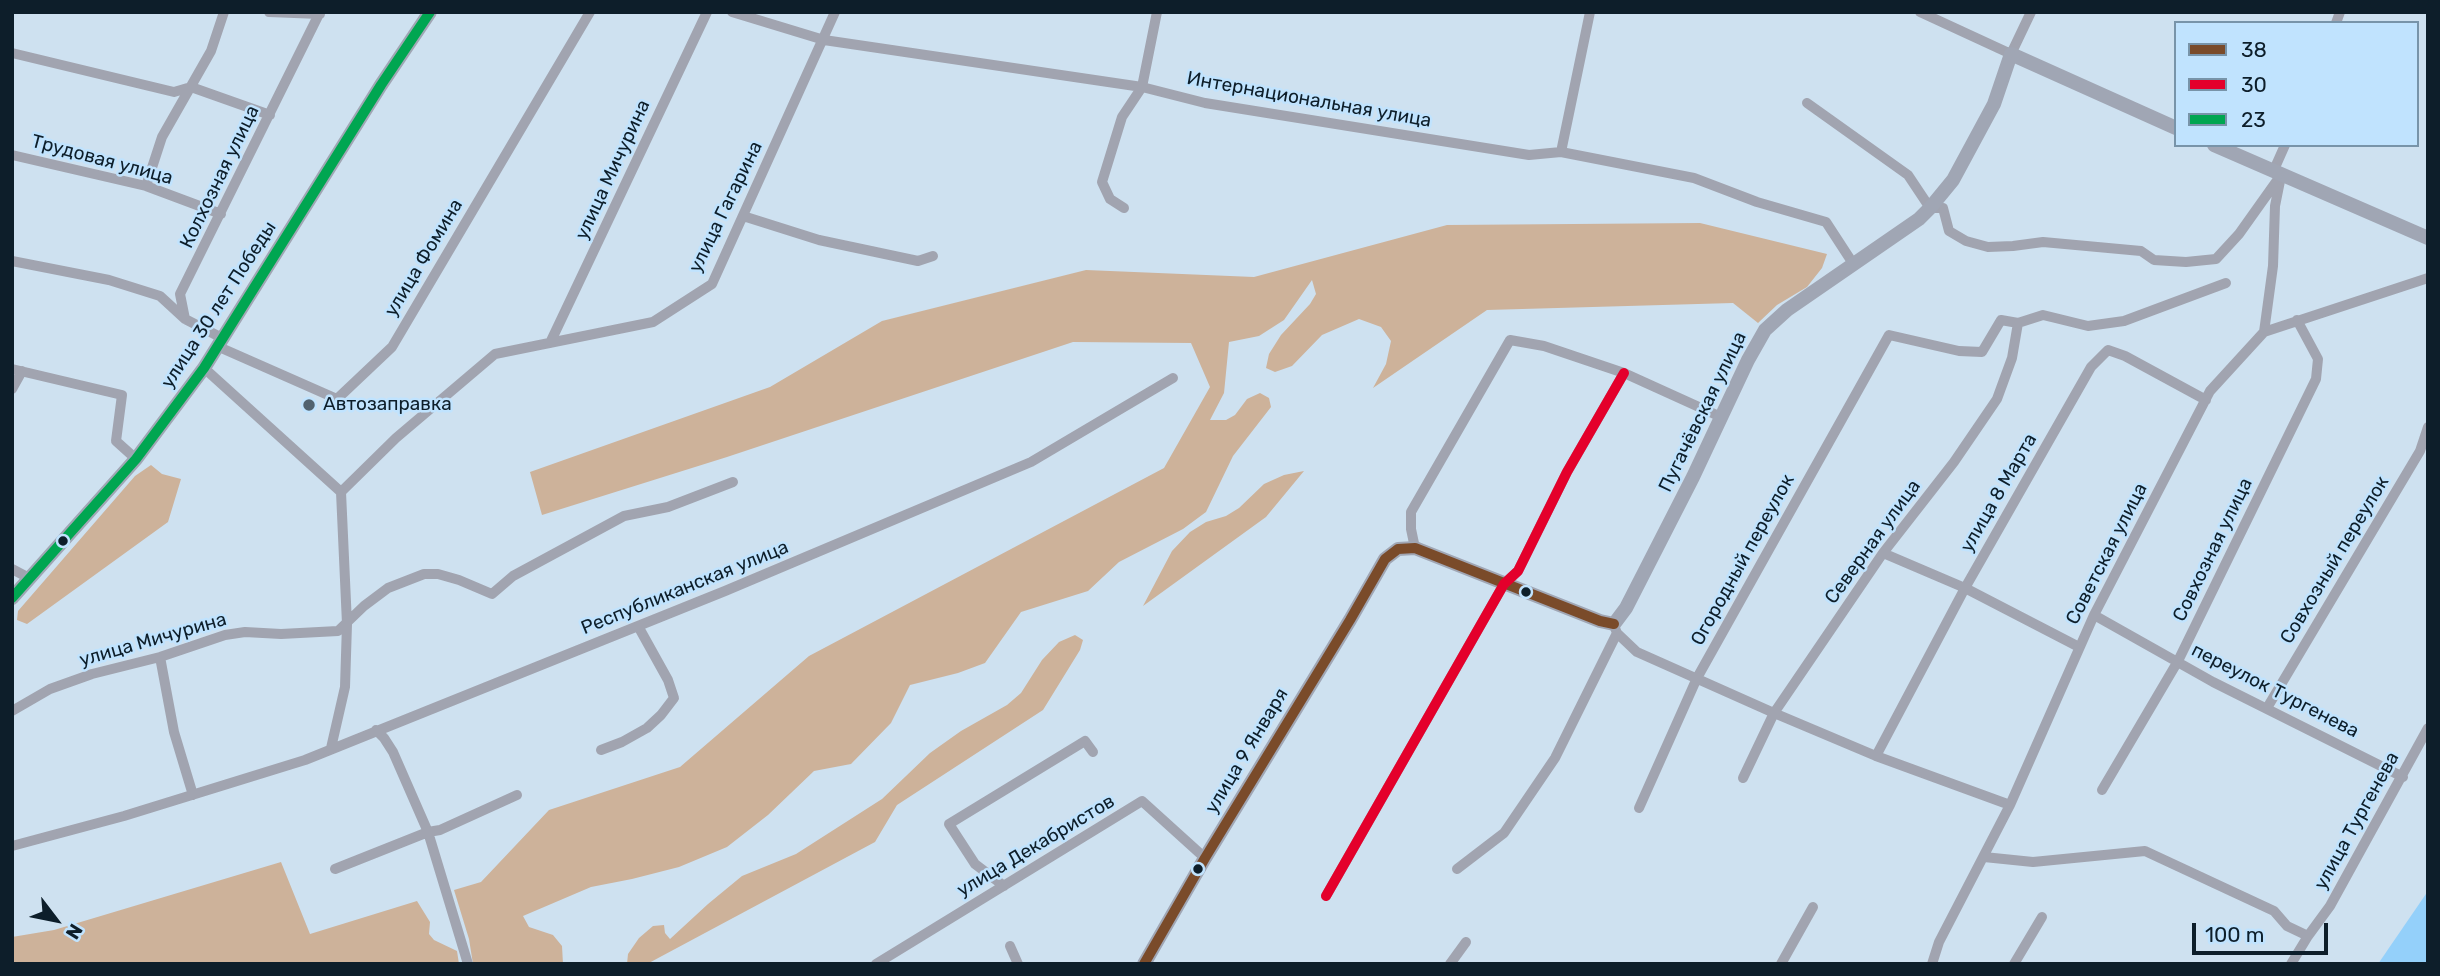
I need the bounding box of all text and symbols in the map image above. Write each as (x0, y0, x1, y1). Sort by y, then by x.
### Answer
legend (2174, 21, 2419, 147)
text: 38 (2241, 37, 2267, 62)
street label: Интернациональная улица (1185, 67, 1433, 133)
text: 30 (2241, 72, 2267, 97)
street label: улица Мичурина (571, 96, 655, 244)
street label: Колхозная улица (176, 102, 264, 252)
text: 23 (2241, 107, 2266, 132)
street label: Трудовая улица (29, 130, 175, 190)
street label: улица Гагарина (684, 138, 768, 276)
street label: улица Фомина (380, 195, 468, 321)
street label: улица 30 лет Победы (156, 217, 282, 393)
street label: Пугачёвская улица (1654, 328, 1752, 496)
place label: Автозаправка (323, 394, 452, 416)
marker: Автозаправка (301, 397, 317, 413)
street label: улица 8 Марта (1956, 430, 2042, 556)
street label: Огородный переулок (1686, 471, 1800, 649)
street label: Совхозный переулок (2276, 472, 2394, 648)
street label: Совхозная улица (2168, 475, 2258, 625)
street label: Северная улица (1820, 476, 1926, 608)
street label: Советская улица (2062, 480, 2152, 628)
unlabelled marker (56, 534, 70, 548)
street label: Республиканская улица (578, 536, 792, 640)
unlabelled marker (1519, 585, 1533, 599)
street label: улица Мичурина (77, 608, 229, 672)
street label: переулок Тургенева (2188, 639, 2362, 743)
street label: улица 9 Января (1201, 684, 1293, 818)
street label: улица Тургенева (2310, 748, 2404, 894)
street label: улица Декабристов (953, 790, 1119, 902)
unlabelled marker (1191, 862, 1205, 876)
north arrow (21, 885, 91, 955)
scale bar (2195, 909, 2332, 953)
text: N (61, 919, 88, 943)
text: 100 m (2205, 922, 2264, 947)

